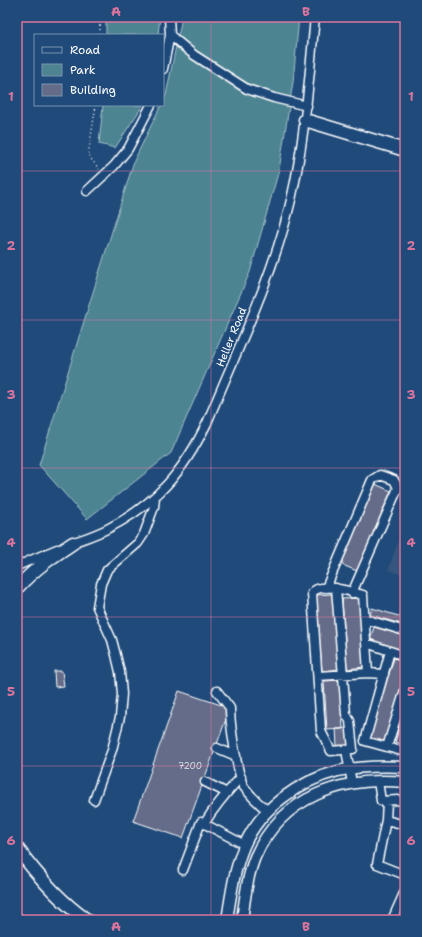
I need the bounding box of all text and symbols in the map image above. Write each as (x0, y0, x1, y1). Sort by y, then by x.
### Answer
text: A (111, 3, 121, 20)
text: B (302, 3, 310, 20)
legend (34, 34, 164, 106)
text: Road (70, 42, 101, 58)
text: Park (70, 62, 96, 78)
text: Building (70, 82, 116, 98)
text: 1 (8, 88, 14, 105)
text: 1 (408, 88, 414, 105)
text: 2 (6, 237, 16, 254)
text: 2 (406, 237, 416, 254)
street label: Heller Road (213, 305, 250, 369)
text: 3 (6, 386, 16, 403)
text: 3 (406, 386, 416, 403)
text: 4 (6, 534, 16, 551)
text: 4 (406, 534, 416, 551)
text: 5 (7, 683, 15, 700)
text: 5 (407, 683, 415, 700)
house number: 7200 (178, 760, 202, 772)
text: 6 (6, 832, 16, 849)
text: 6 (406, 832, 416, 849)
text: A (111, 918, 121, 935)
text: B (302, 918, 310, 935)

